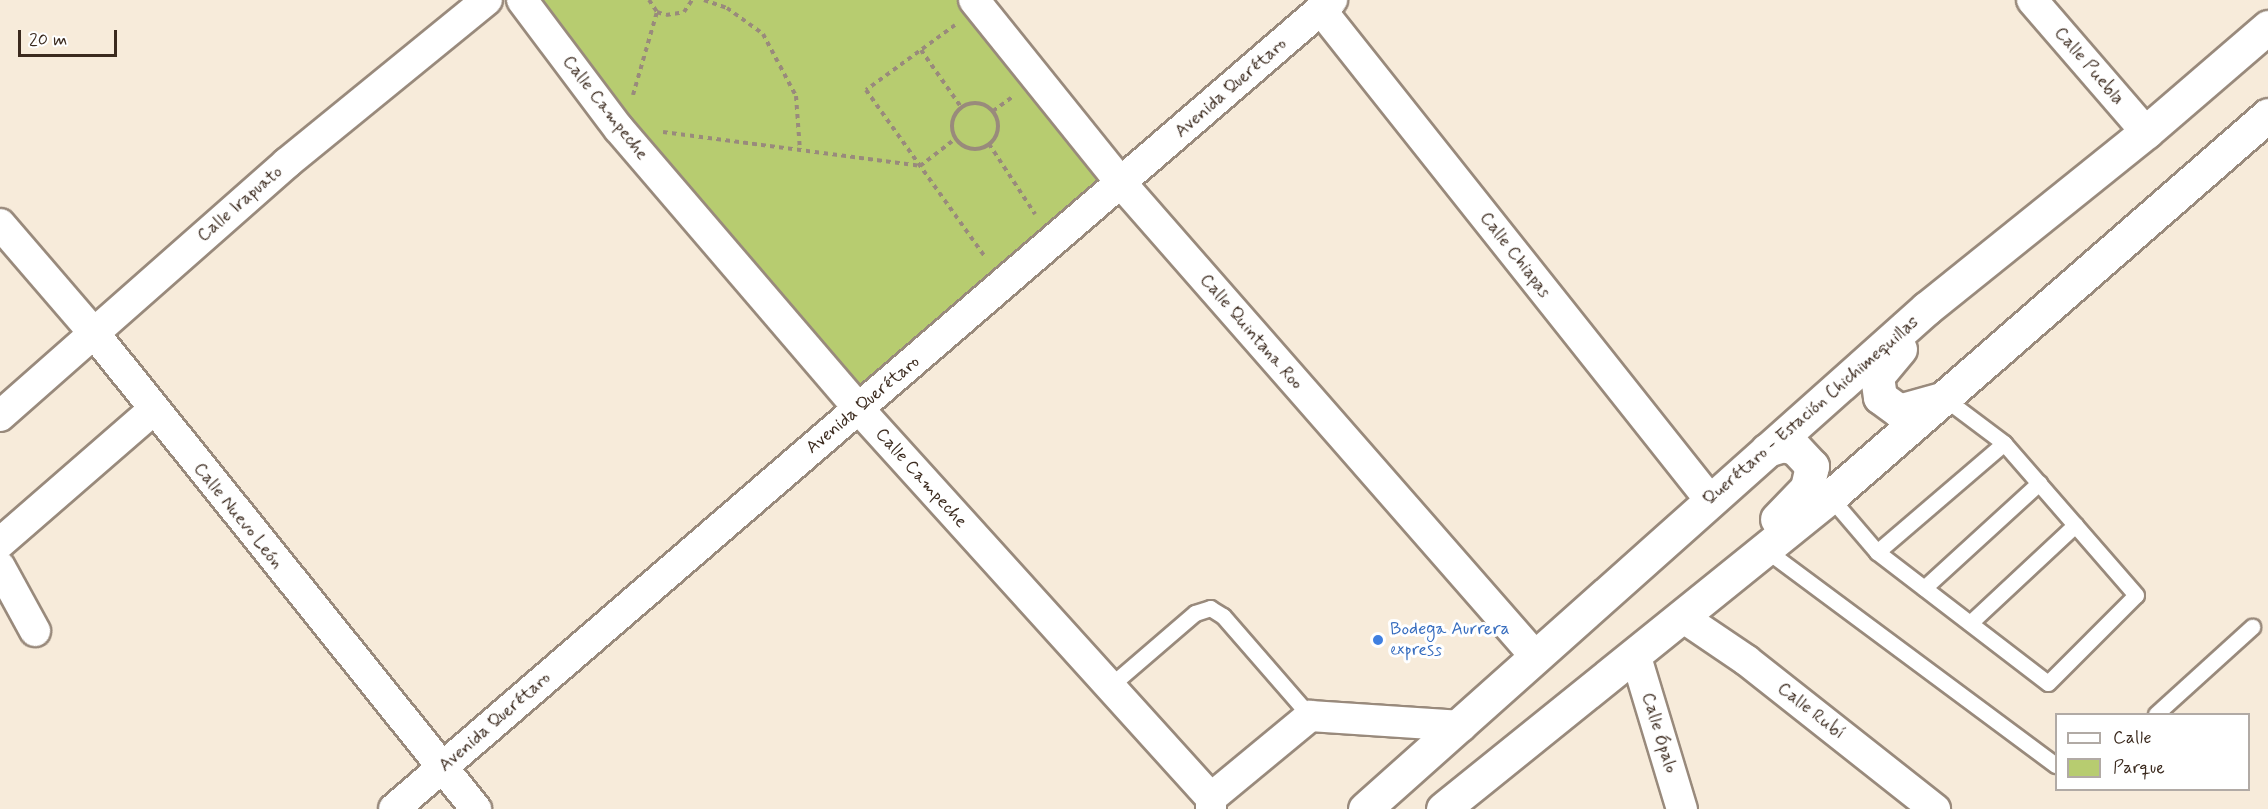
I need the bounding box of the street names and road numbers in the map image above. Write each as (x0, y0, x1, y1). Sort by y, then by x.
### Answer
street label: Calle Puebla (2049, 23, 2129, 109)
street label: Avenida Querétaro (1170, 33, 1292, 143)
street label: Calle Campeche (558, 52, 652, 164)
street label: Calle Irapuato (191, 160, 289, 248)
street label: Calle Chiapas (1475, 207, 1555, 303)
street label: Calle Quintana Roo (1195, 270, 1307, 394)
street label: Querétaro - Estación Chichimequillas (1698, 310, 1924, 512)
street label: Avenida Querétaro (801, 350, 925, 460)
street label: Calle Campeche (871, 425, 971, 531)
street label: Calle Nuevo León (189, 459, 287, 573)
street label: Avenida Querétaro (434, 667, 556, 777)
street label: Calle Rubí (1774, 678, 1848, 744)
street label: Calle Ópalo (1637, 690, 1681, 776)

